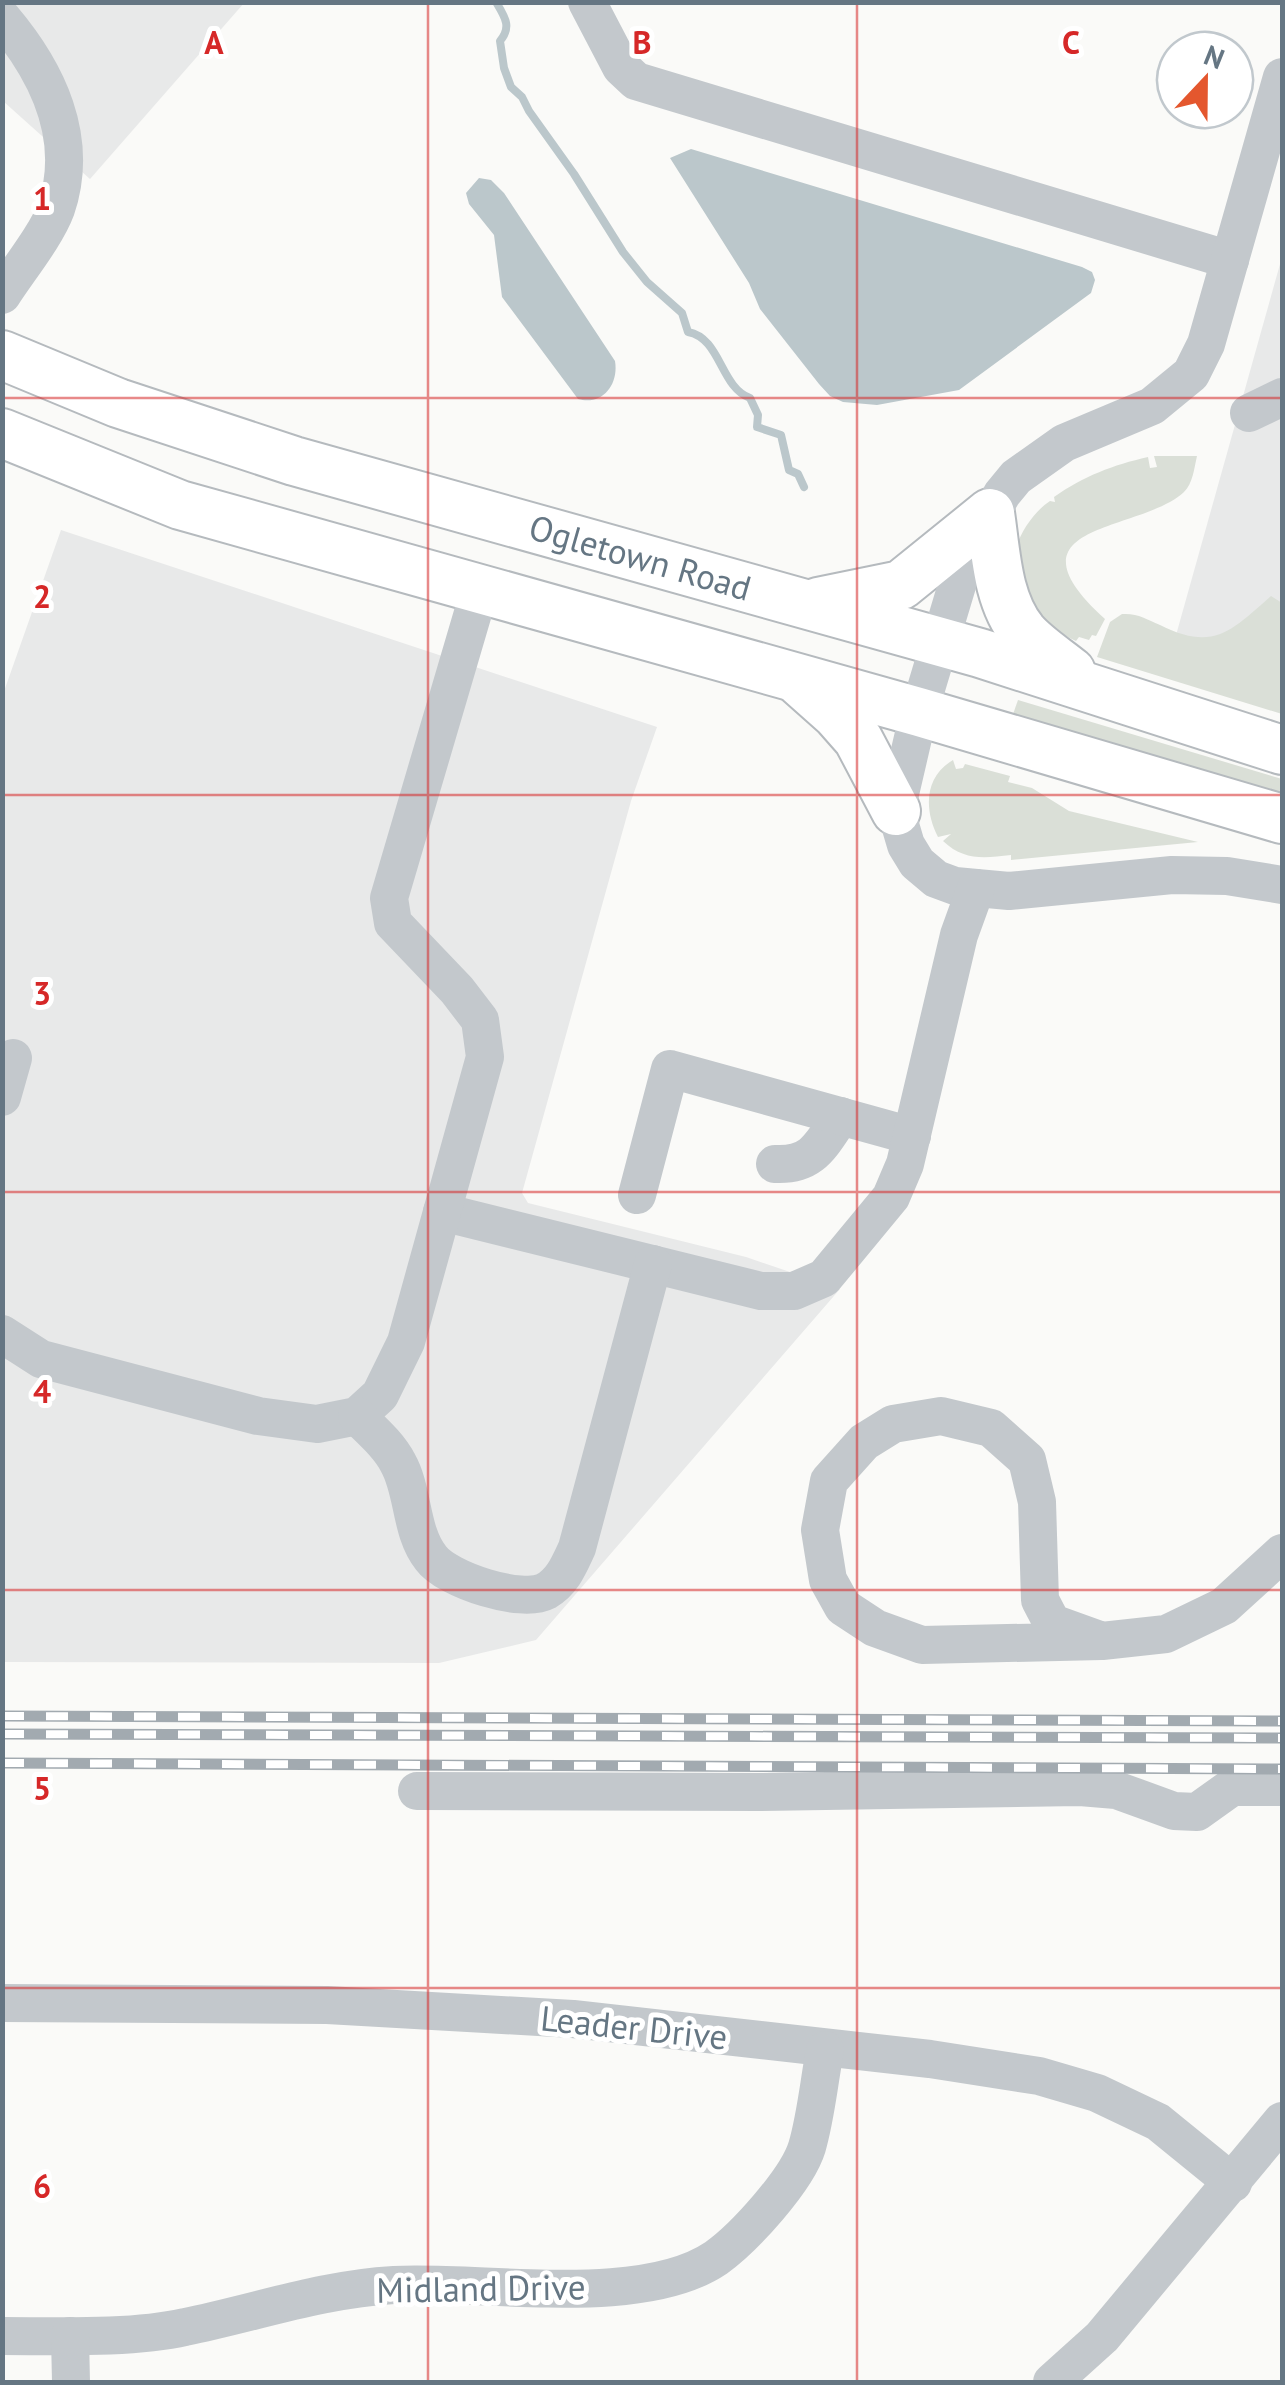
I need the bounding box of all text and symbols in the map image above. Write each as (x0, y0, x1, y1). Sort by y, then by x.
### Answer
text: A (204, 21, 224, 63)
text: B (633, 21, 651, 63)
text: C (1062, 21, 1080, 63)
north arrow (1155, 30, 1255, 130)
text: N (1199, 36, 1230, 77)
text: 1 (33, 177, 51, 219)
street label: Ogletown Road (524, 503, 757, 611)
text: 2 (33, 575, 51, 617)
text: 3 (33, 972, 51, 1014)
text: 4 (33, 1370, 51, 1412)
text: 5 (33, 1767, 51, 1809)
street label: Leader Drive (538, 1994, 730, 2060)
text: 6 (33, 2165, 51, 2207)
street label: Midland Drive (376, 2263, 586, 2313)

